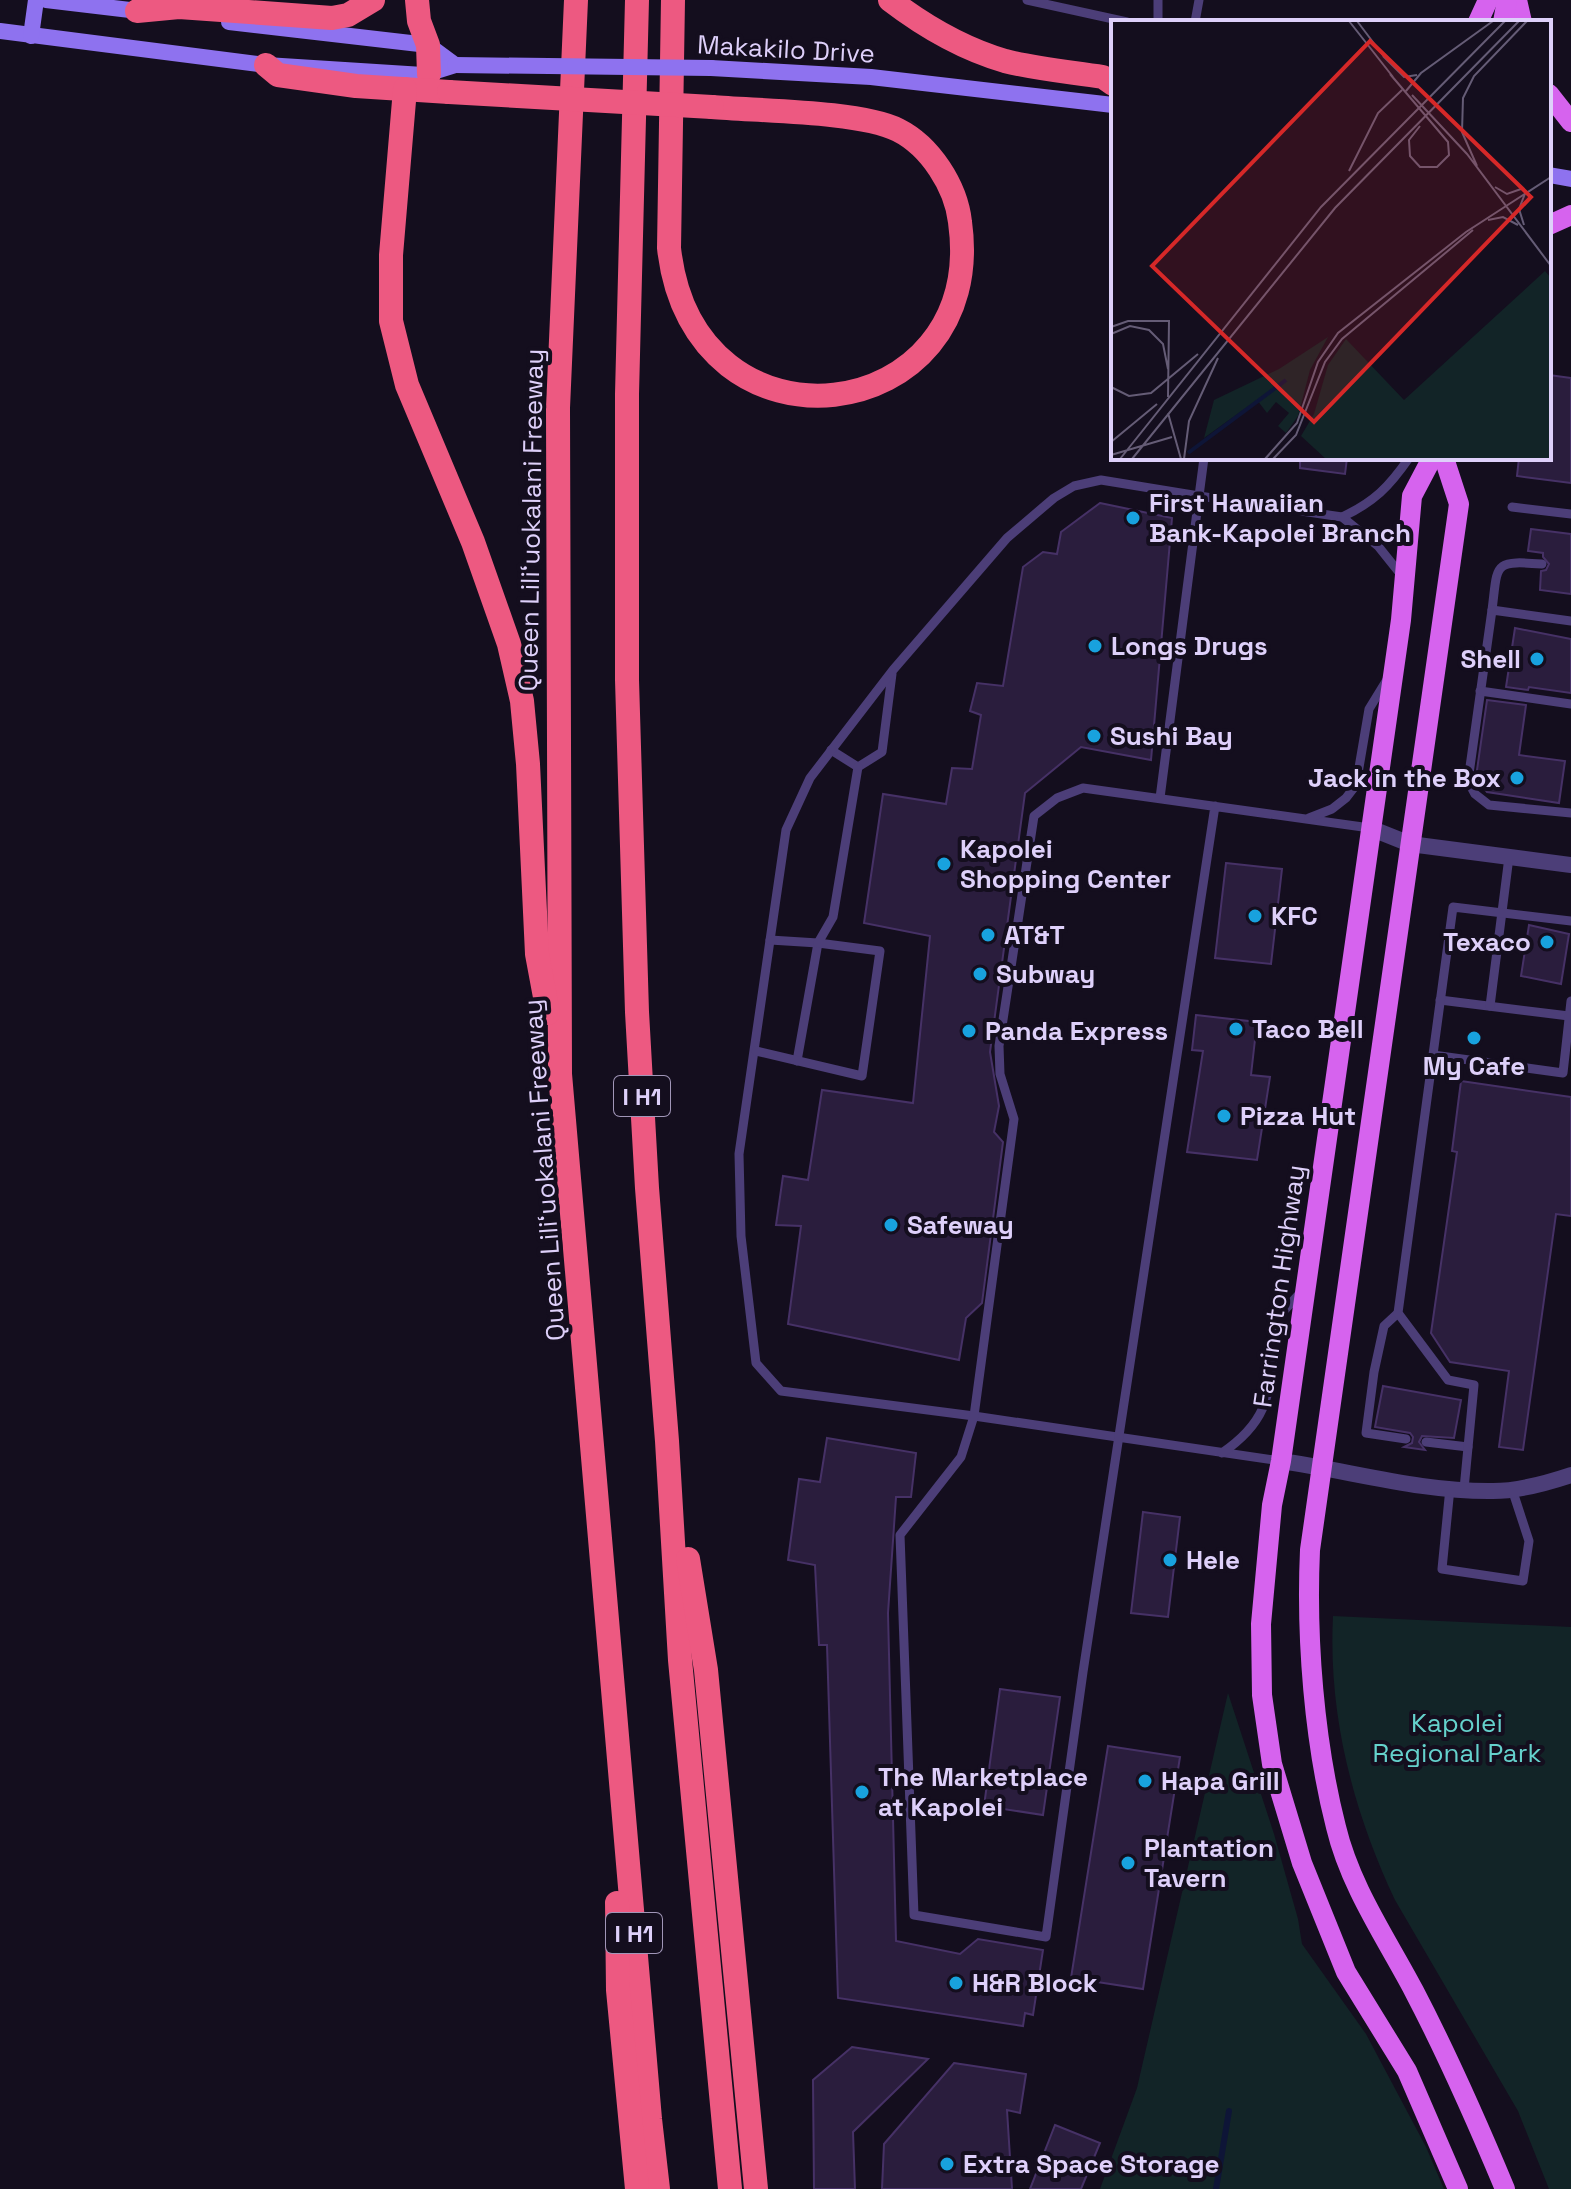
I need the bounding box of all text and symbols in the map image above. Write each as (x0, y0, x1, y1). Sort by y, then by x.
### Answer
inset map (1111, 20, 1551, 460)
street label: Makakilo Drive (696, 27, 876, 71)
street label: Queen Liliʻuokalani Freeway (511, 348, 551, 692)
place label: First Hawaiian Bank-Kapolei Branch (1149, 486, 1411, 550)
marker: First Hawaiian Bank-Kapolei Branch (1124, 509, 1142, 527)
place label: Longs Drugs (1111, 629, 1268, 663)
marker: Longs Drugs (1086, 637, 1104, 655)
place label: Shell (1460, 642, 1521, 676)
marker: Shell (1528, 650, 1546, 668)
place label: Sushi Bay (1110, 719, 1233, 753)
marker: Sushi Bay (1085, 727, 1103, 745)
place label: Jack in the Box (1308, 761, 1501, 795)
marker: Jack in the Box (1508, 769, 1526, 787)
place label: Kapolei Shopping Center (960, 832, 1171, 896)
marker: Kapolei Shopping Center (935, 855, 953, 873)
place label: KFC (1271, 899, 1318, 933)
marker: KFC (1246, 907, 1264, 925)
place label: AT&T (1004, 918, 1065, 952)
place label: Texaco (1443, 925, 1531, 959)
marker: AT&T (979, 926, 997, 944)
marker: Texaco (1538, 933, 1556, 951)
place label: Subway (996, 957, 1095, 991)
marker: Subway (971, 965, 989, 983)
street label: Queen Liliʻuokalani Freeway (515, 998, 573, 1342)
place label: Taco Bell (1252, 1012, 1364, 1046)
place label: Panda Express (985, 1014, 1168, 1048)
marker: Taco Bell (1227, 1020, 1245, 1038)
marker: Panda Express (960, 1022, 978, 1040)
marker: My Cafe (1465, 1029, 1483, 1047)
place label: My Cafe (1423, 1049, 1525, 1083)
road number: I H1 (614, 1076, 670, 1116)
place label: Pizza Hut (1240, 1099, 1356, 1133)
marker: Pizza Hut (1215, 1107, 1233, 1125)
street label: Farrington Highway (1245, 1162, 1313, 1410)
place label: Safeway (907, 1208, 1014, 1242)
marker: Safeway (882, 1216, 900, 1234)
place label: Hele (1186, 1543, 1240, 1577)
marker: Hele (1161, 1551, 1179, 1569)
park label: Kapolei Regional Park (1373, 1706, 1541, 1770)
place label: The Marketplace at Kapolei (878, 1760, 1088, 1824)
place label: Hapa Grill (1161, 1764, 1280, 1798)
marker: Hapa Grill (1136, 1772, 1154, 1790)
marker: The Marketplace at Kapolei (853, 1783, 871, 1801)
place label: Plantation Tavern (1144, 1831, 1274, 1895)
marker: Plantation Tavern (1119, 1854, 1137, 1872)
road number: I H1 (606, 1913, 662, 1953)
place label: H&R Block (972, 1966, 1098, 2000)
marker: H&R Block (947, 1974, 965, 1992)
place label: Extra Space Storage (963, 2147, 1220, 2181)
marker: Extra Space Storage (938, 2155, 956, 2173)

